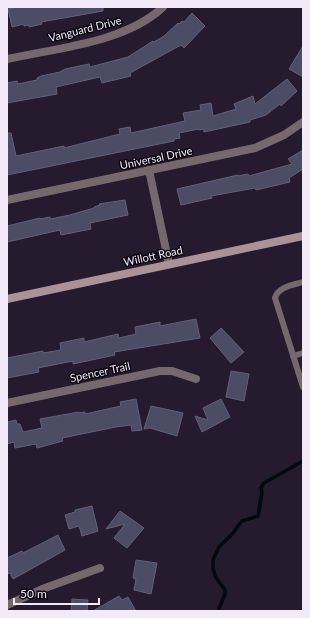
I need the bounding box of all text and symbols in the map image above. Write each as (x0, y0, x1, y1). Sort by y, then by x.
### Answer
street label: Vanguard Drive (47, 13, 123, 44)
street label: Universal Drive (118, 143, 194, 172)
street label: Willott Road (122, 243, 184, 268)
street label: Spencer Trail (69, 359, 131, 384)
scale bar (14, 580, 99, 606)
text: 50 m (20, 586, 47, 601)

